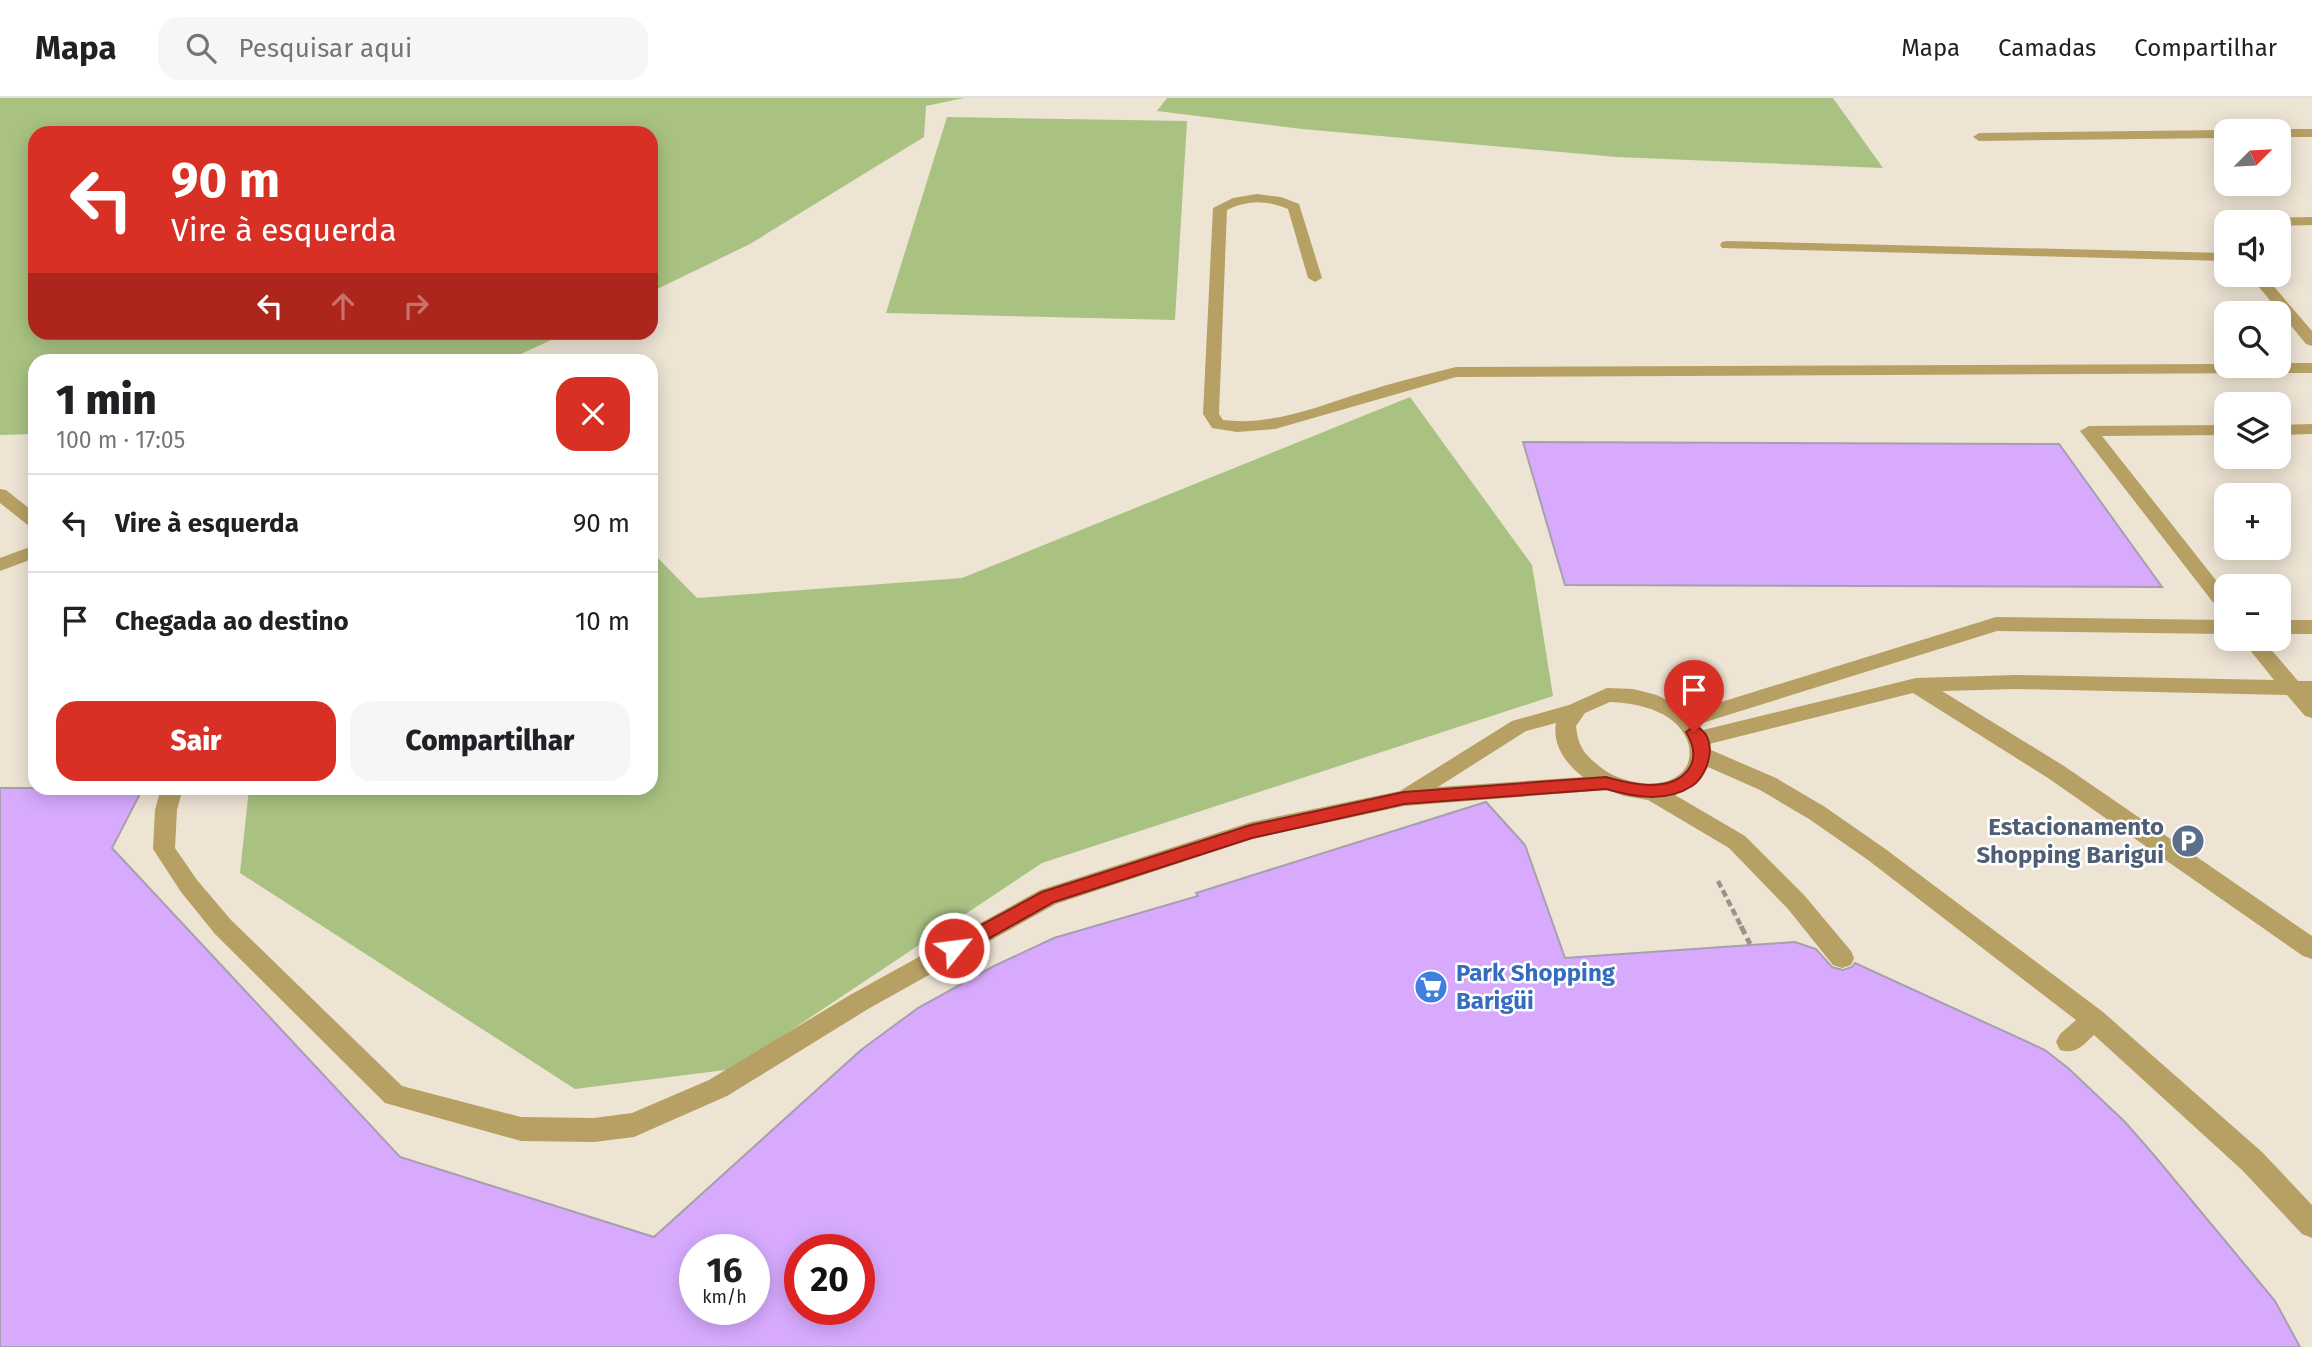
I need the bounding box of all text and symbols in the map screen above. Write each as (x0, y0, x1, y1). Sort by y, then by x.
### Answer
search box (158, 17, 648, 80)
text: Mapa (35, 28, 116, 68)
icon: search (182, 29, 220, 67)
text: Pesquisar aqui (238, 33, 412, 64)
text: Mapa (1901, 34, 1960, 62)
text: Camadas (1998, 34, 2096, 62)
text: Compartilhar (2134, 34, 2277, 62)
north arrow (2214, 119, 2291, 196)
map controls (2214, 119, 2291, 651)
text: 90 m (171, 151, 280, 210)
icon: left (56, 154, 147, 245)
button: sound (2214, 210, 2291, 287)
text: Vire à esquerda (171, 211, 397, 249)
icon: left (251, 287, 289, 325)
icon: ahead (324, 287, 362, 325)
icon: right (397, 287, 435, 325)
button: search (2214, 301, 2291, 378)
text: 1 min (56, 375, 157, 425)
button: close (556, 377, 630, 451)
button: layers (2214, 392, 2291, 469)
text: 100 m · 17:05 (56, 426, 185, 454)
button: + (2214, 483, 2291, 560)
icon: left (56, 504, 94, 542)
text: Vire à esquerda (115, 508, 299, 539)
text: 90 m (573, 508, 630, 539)
button: − (2214, 574, 2291, 651)
icon: arrive (56, 602, 94, 640)
text: Chegada ao destino (115, 606, 349, 637)
text: 10 m (575, 606, 630, 637)
pin (1664, 660, 1724, 732)
icon: arrive (1675, 671, 1713, 709)
button: Sair (56, 701, 336, 781)
button: Compartilhar (350, 701, 630, 781)
place label: Estacionamento Shopping Barigui (1976, 813, 2164, 869)
parking icon: Estacionamento Shopping Barigui (2169, 822, 2207, 860)
position arrow (917, 911, 991, 985)
place label: Park Shopping Barigüi (1456, 959, 1616, 1015)
supermarket icon: Park Shopping Barigüi (1412, 968, 1450, 1006)
speed limit sign: 20 (784, 1234, 875, 1325)
text: 16 (707, 1249, 742, 1291)
text: km/h (702, 1286, 747, 1308)

